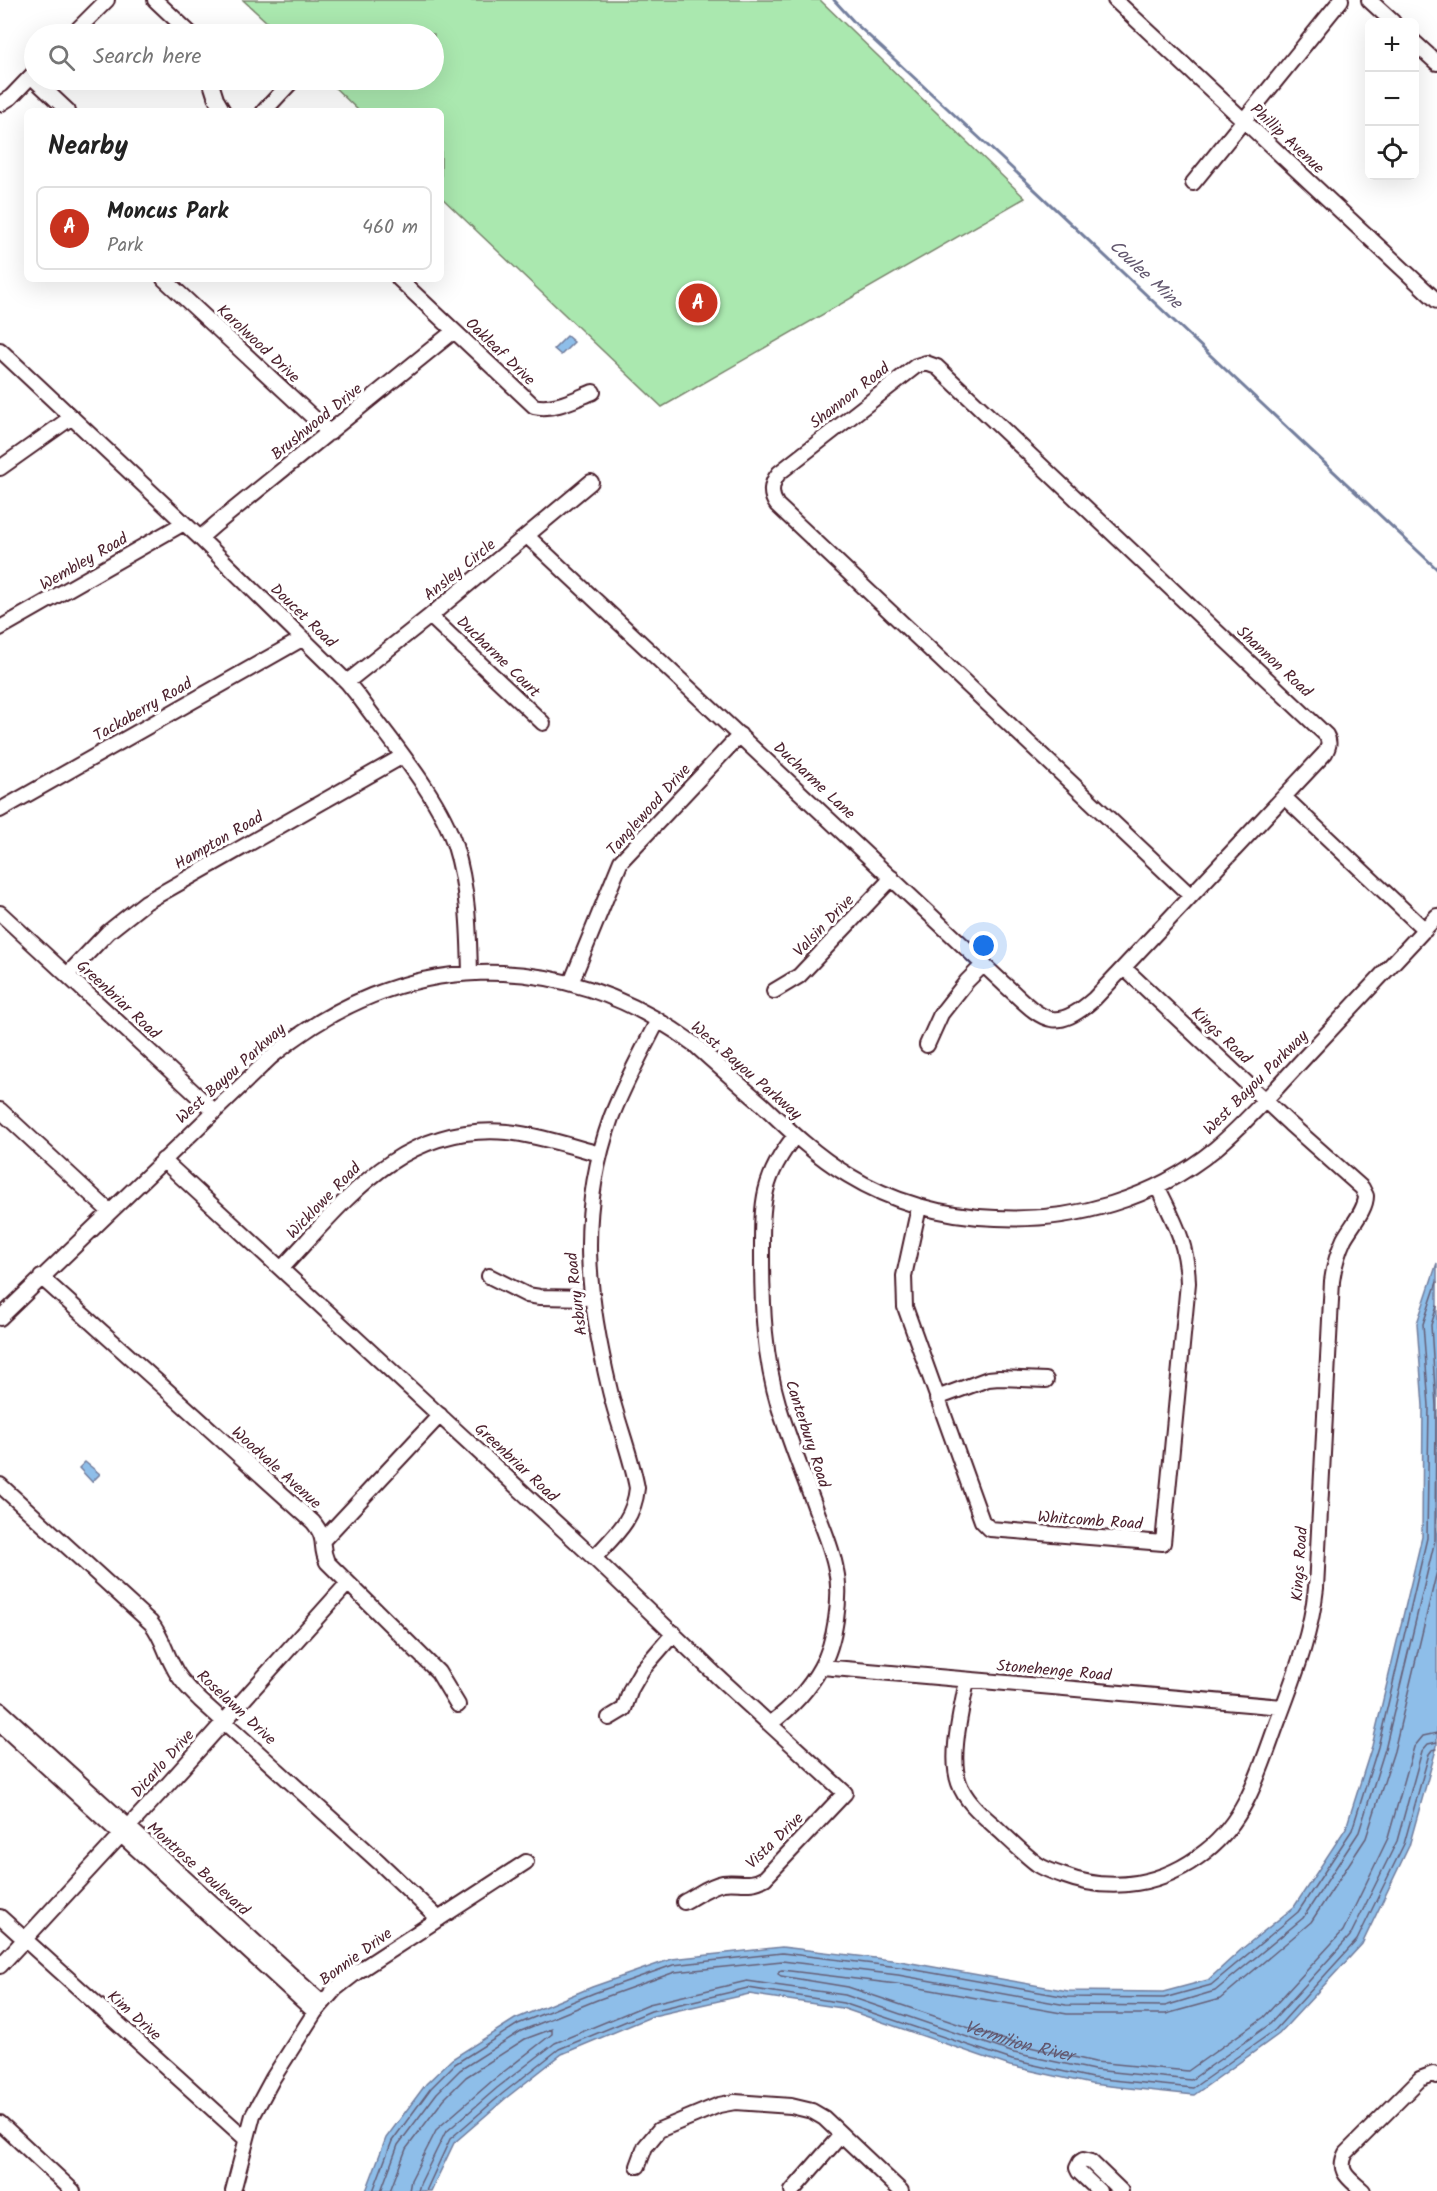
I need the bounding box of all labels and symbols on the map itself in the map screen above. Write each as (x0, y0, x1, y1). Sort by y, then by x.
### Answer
street label: Phillip Avenue (1244, 98, 1330, 180)
water label: Coulee Mine (1102, 233, 1190, 318)
pin: A (678, 280, 718, 326)
street label: Karolwood Drive (211, 299, 305, 389)
street label: Oakleaf Drive (459, 312, 541, 392)
street label: Shannon Road (805, 356, 896, 435)
street label: Brushwood Drive (266, 377, 368, 467)
street label: Wembley Road (35, 526, 134, 597)
street label: Ansley Circle (418, 533, 502, 607)
street label: Doucet Road (264, 578, 343, 655)
street label: Ducharme Court (450, 610, 546, 704)
street label: Shannon Road (1230, 620, 1318, 705)
street label: Tackaberry Road (89, 671, 198, 748)
street label: Ducharme Lane (767, 736, 861, 826)
street label: Tanglewood Drive (601, 758, 697, 862)
street label: Hampton Road (170, 805, 269, 877)
street label: Valsin Drive (788, 889, 860, 963)
your location (969, 931, 998, 960)
street label: Greenbriar Road (70, 954, 166, 1046)
street label: Kings Road (1185, 1001, 1258, 1071)
street label: West Bayou Parkway (685, 1015, 808, 1127)
street label: West Bayou Parkway (170, 1017, 292, 1130)
street label: West Bayou Parkway (1197, 1024, 1315, 1142)
street label: Wicklowe Road (281, 1156, 368, 1245)
street label: Asbury Road (559, 1250, 595, 1337)
street label: Canterbury Road (778, 1377, 836, 1492)
street label: Greenbriar Road (468, 1417, 564, 1509)
street label: Woodvale Avenue (225, 1421, 327, 1515)
street label: Whitcomb Road (1037, 1505, 1144, 1537)
street label: Kings Road (1285, 1525, 1315, 1602)
street label: Stonehenge Road (995, 1654, 1114, 1689)
street label: Roselawn Drive (190, 1664, 282, 1752)
street label: Dicarlo Drive (125, 1724, 201, 1804)
street label: Vista Drive (740, 1807, 810, 1875)
street label: Montrose Boulevard (141, 1816, 256, 1923)
street label: Bonnie Drive (314, 1922, 398, 1992)
street label: Kim Drive (101, 1985, 167, 2047)
water label: Vermilion River (960, 2013, 1080, 2072)

